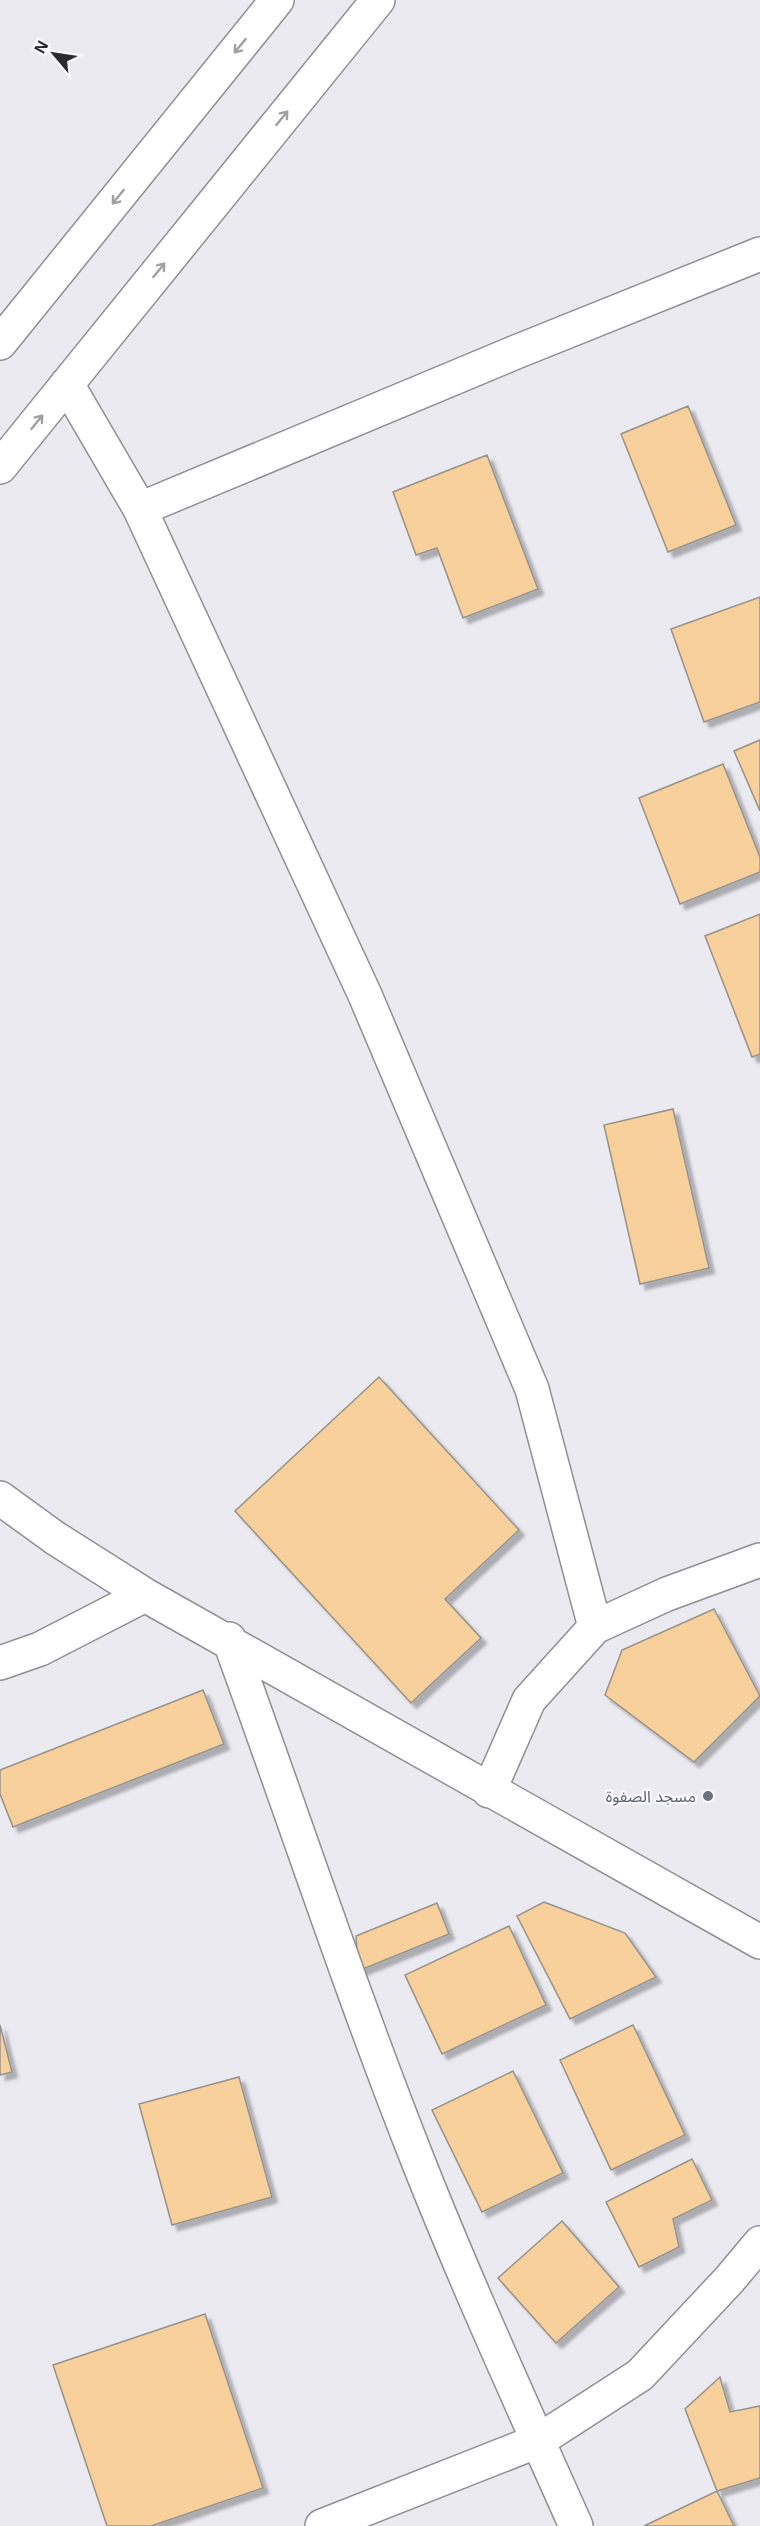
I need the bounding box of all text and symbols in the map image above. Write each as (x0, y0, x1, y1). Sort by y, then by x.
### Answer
north arrow (24, 24, 84, 84)
one-way arrow (234, 37, 247, 53)
text: N (31, 38, 52, 56)
one-way arrow (276, 111, 289, 127)
one-way arrow (111, 189, 125, 204)
one-way arrow (153, 262, 166, 278)
one-way arrow (30, 414, 43, 430)
place label: مسجد الصفوة (606, 1788, 696, 1806)
marker: مسجد الصفوة (701, 1789, 715, 1803)

